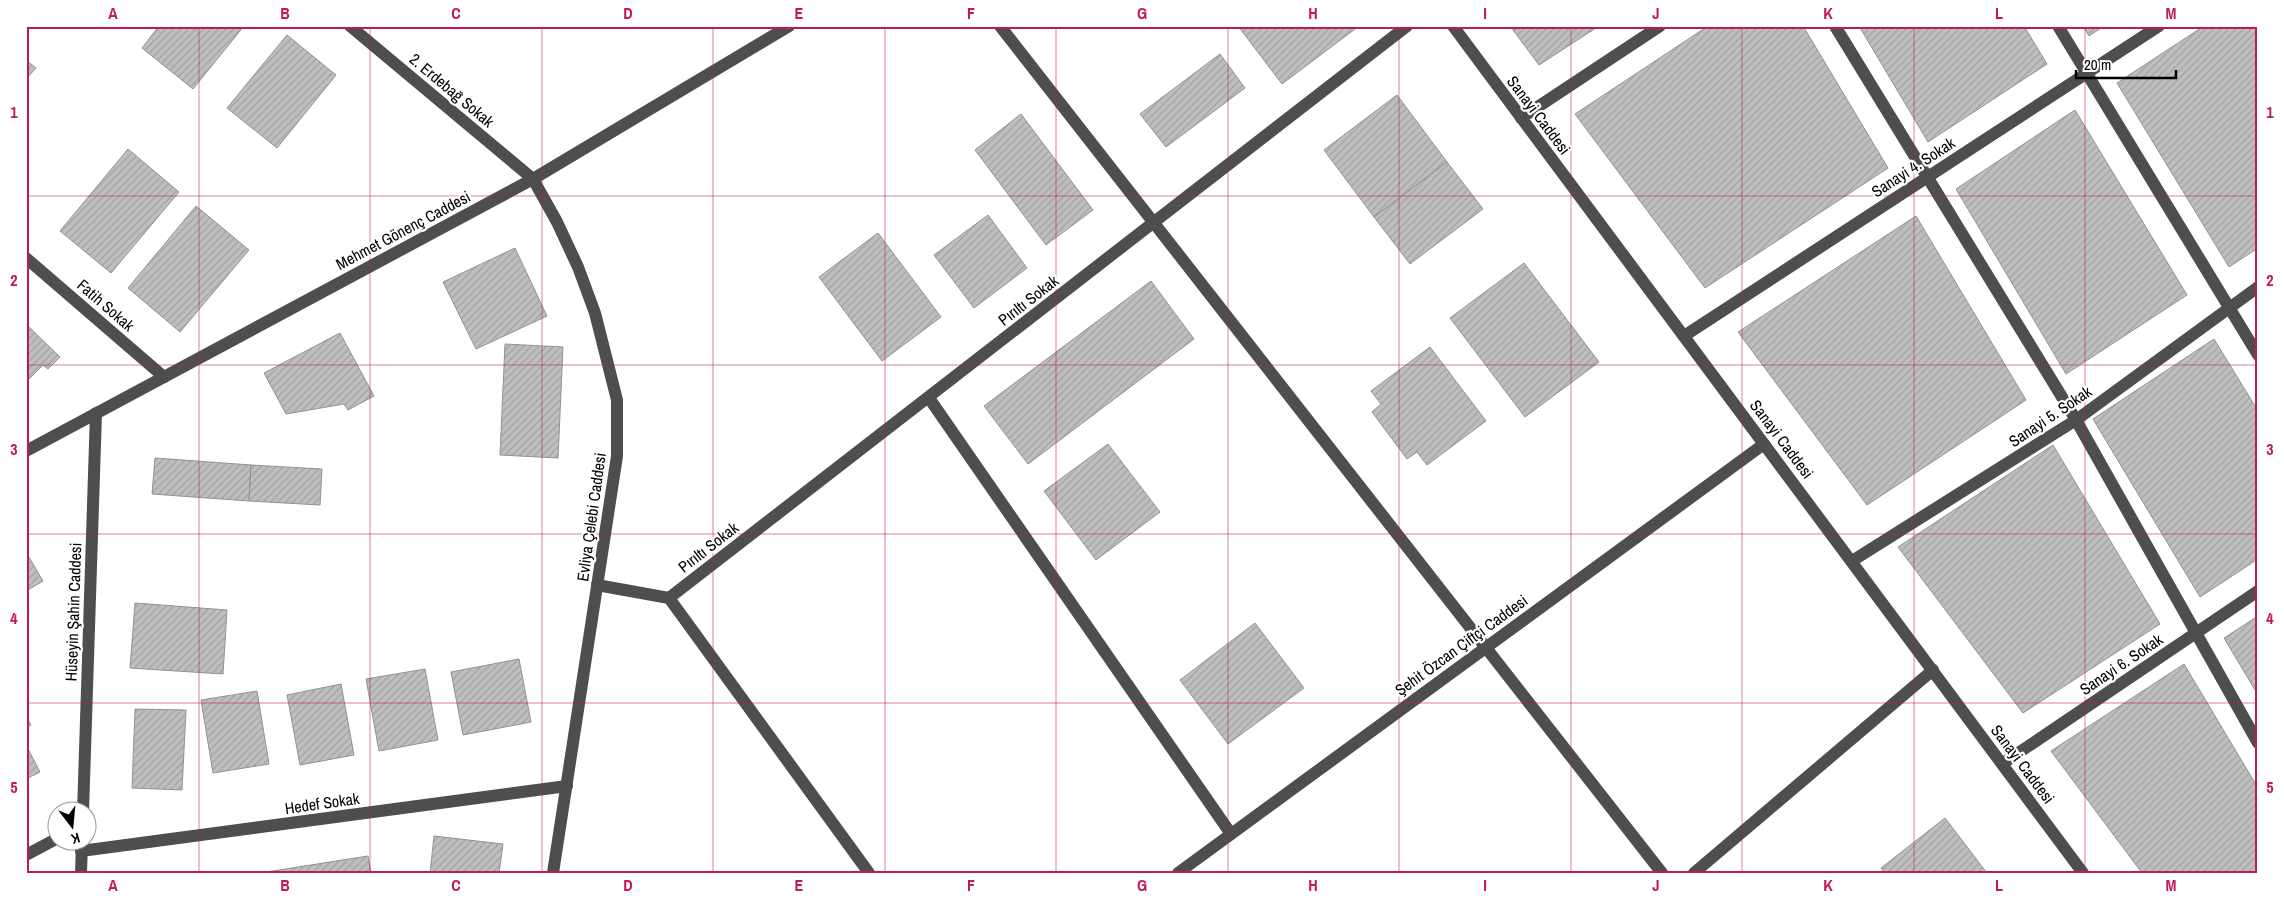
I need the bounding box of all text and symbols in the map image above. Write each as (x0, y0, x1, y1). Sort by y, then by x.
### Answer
text: A (108, 2, 118, 24)
text: B (280, 2, 290, 24)
text: C (451, 2, 461, 24)
text: D (623, 2, 633, 24)
text: E (795, 2, 804, 24)
text: F (967, 2, 975, 24)
text: G (1137, 2, 1147, 24)
text: H (1308, 2, 1318, 24)
text: I (1483, 2, 1487, 24)
text: J (1652, 2, 1660, 24)
text: K (1823, 2, 1833, 24)
text: L (1995, 2, 2003, 24)
text: M (2166, 2, 2177, 24)
street label: 2. Erdebağ Sokak (405, 48, 499, 132)
scale bar (2076, 48, 2176, 80)
text: 20 m (2084, 54, 2111, 75)
street label: Sanayi Caddesi (1502, 71, 1576, 159)
text: 1 (10, 101, 18, 123)
text: 1 (2266, 101, 2274, 123)
street label: Sanayi 4. Sokak (1867, 132, 1959, 202)
street label: Mehmet Gönenç Caddesi (332, 185, 474, 275)
text: 2 (10, 269, 18, 291)
street label: Pırıltı Sokak (993, 269, 1063, 330)
text: 2 (2266, 269, 2274, 291)
street label: Fatih Sokak (73, 274, 140, 336)
street label: Sanayi 5. Sokak (2004, 380, 2096, 452)
street label: Sanayi Caddesi (1745, 395, 1819, 483)
text: 3 (10, 438, 18, 460)
text: 3 (2266, 438, 2274, 460)
street label: Evliya Çelebi Caddesi (571, 451, 611, 583)
street label: Pırıltı Sokak (673, 516, 743, 577)
street label: Hüseyin Şahin Caddesi (60, 542, 86, 682)
street label: Şehit Özcan Çiftçi Caddesi (1390, 589, 1532, 701)
text: 4 (10, 607, 18, 629)
text: 4 (2266, 607, 2274, 629)
street label: Sanayi 6. Sokak (2075, 628, 2167, 700)
street label: Sanayi Caddesi (1986, 720, 2060, 808)
text: 5 (10, 776, 18, 798)
text: 5 (2266, 776, 2274, 798)
street label: Hedef Sokak (283, 787, 361, 819)
north arrow (48, 802, 98, 852)
text: K (68, 829, 82, 848)
text: A (108, 874, 118, 896)
text: B (280, 874, 290, 896)
text: C (451, 874, 461, 896)
text: D (623, 874, 633, 896)
text: E (795, 874, 804, 896)
text: F (967, 874, 975, 896)
text: G (1137, 874, 1147, 896)
text: H (1308, 874, 1318, 896)
text: I (1483, 874, 1487, 896)
text: J (1652, 874, 1660, 896)
text: K (1823, 874, 1833, 896)
text: L (1995, 874, 2003, 896)
text: M (2166, 874, 2177, 896)

